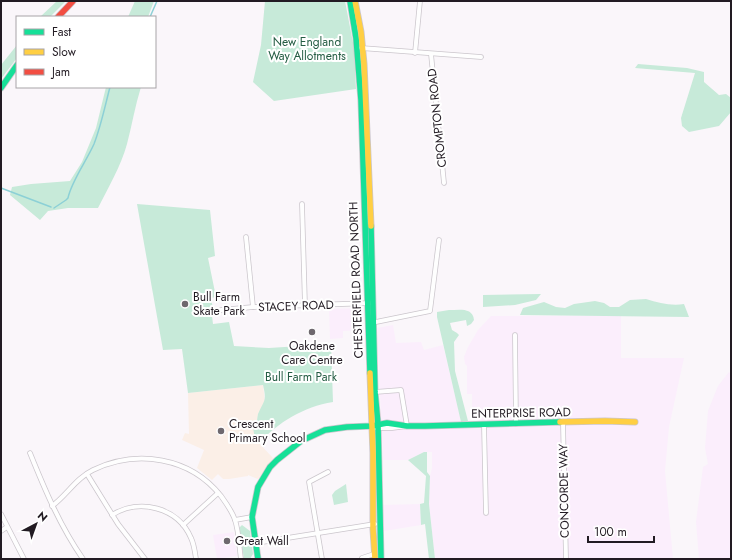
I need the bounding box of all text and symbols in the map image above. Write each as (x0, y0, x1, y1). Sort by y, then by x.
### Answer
legend (16, 16, 156, 88)
text: Fast (52, 23, 71, 41)
park label: New England Way Allotments (268, 33, 346, 65)
text: Slow (52, 43, 77, 61)
text: Jam (50, 63, 70, 81)
street label: CROMPTON ROAD (423, 68, 451, 168)
street label: CHESTERFIELD ROAD NORTH (344, 201, 368, 359)
place label: Bull Farm Skate Park (193, 288, 245, 320)
street label: STACEY ROAD (258, 296, 334, 316)
marker: Bull Farm Skate Park (180, 299, 190, 309)
marker: Oakdene Care Centre (307, 327, 317, 337)
place label: Oakdene Care Centre (281, 337, 343, 369)
park label: Bull Farm Park (265, 368, 338, 386)
street label: ENTERPRISE ROAD (471, 403, 571, 423)
place label: Crescent Primary School (229, 415, 306, 447)
marker: Crescent Primary School (216, 426, 226, 436)
street label: CONCORDE WAY (554, 443, 574, 538)
north arrow (16, 504, 56, 544)
text: N (34, 508, 51, 525)
scale bar (588, 518, 654, 544)
text: 100 m (594, 523, 627, 541)
place label: Great Wall (235, 532, 289, 550)
marker: Great Wall (222, 536, 232, 546)

